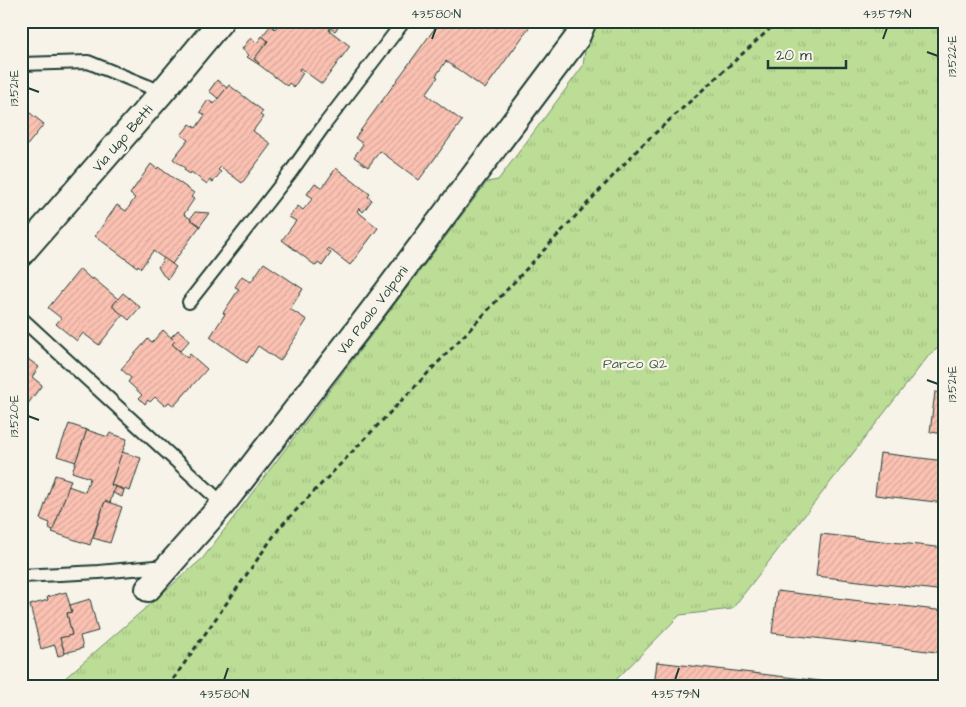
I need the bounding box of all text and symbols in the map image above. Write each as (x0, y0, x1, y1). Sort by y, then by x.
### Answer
text: 43.580°N (411, 6, 461, 23)
text: 43.579°N (863, 6, 912, 23)
text: 13.522°E (944, 35, 961, 77)
scale bar (768, 38, 846, 70)
text: 20 m (776, 45, 812, 66)
text: 13.521°E (6, 70, 23, 106)
street label: Via Ugo Betti (88, 101, 158, 177)
street label: Via Paolo Volponi (333, 262, 413, 359)
park label: Parco Q2 (603, 354, 667, 374)
text: 13.521°E (944, 366, 961, 402)
text: 13.520°E (6, 395, 23, 437)
text: 43.580°N (199, 686, 249, 703)
text: 43.579°N (651, 686, 700, 703)

